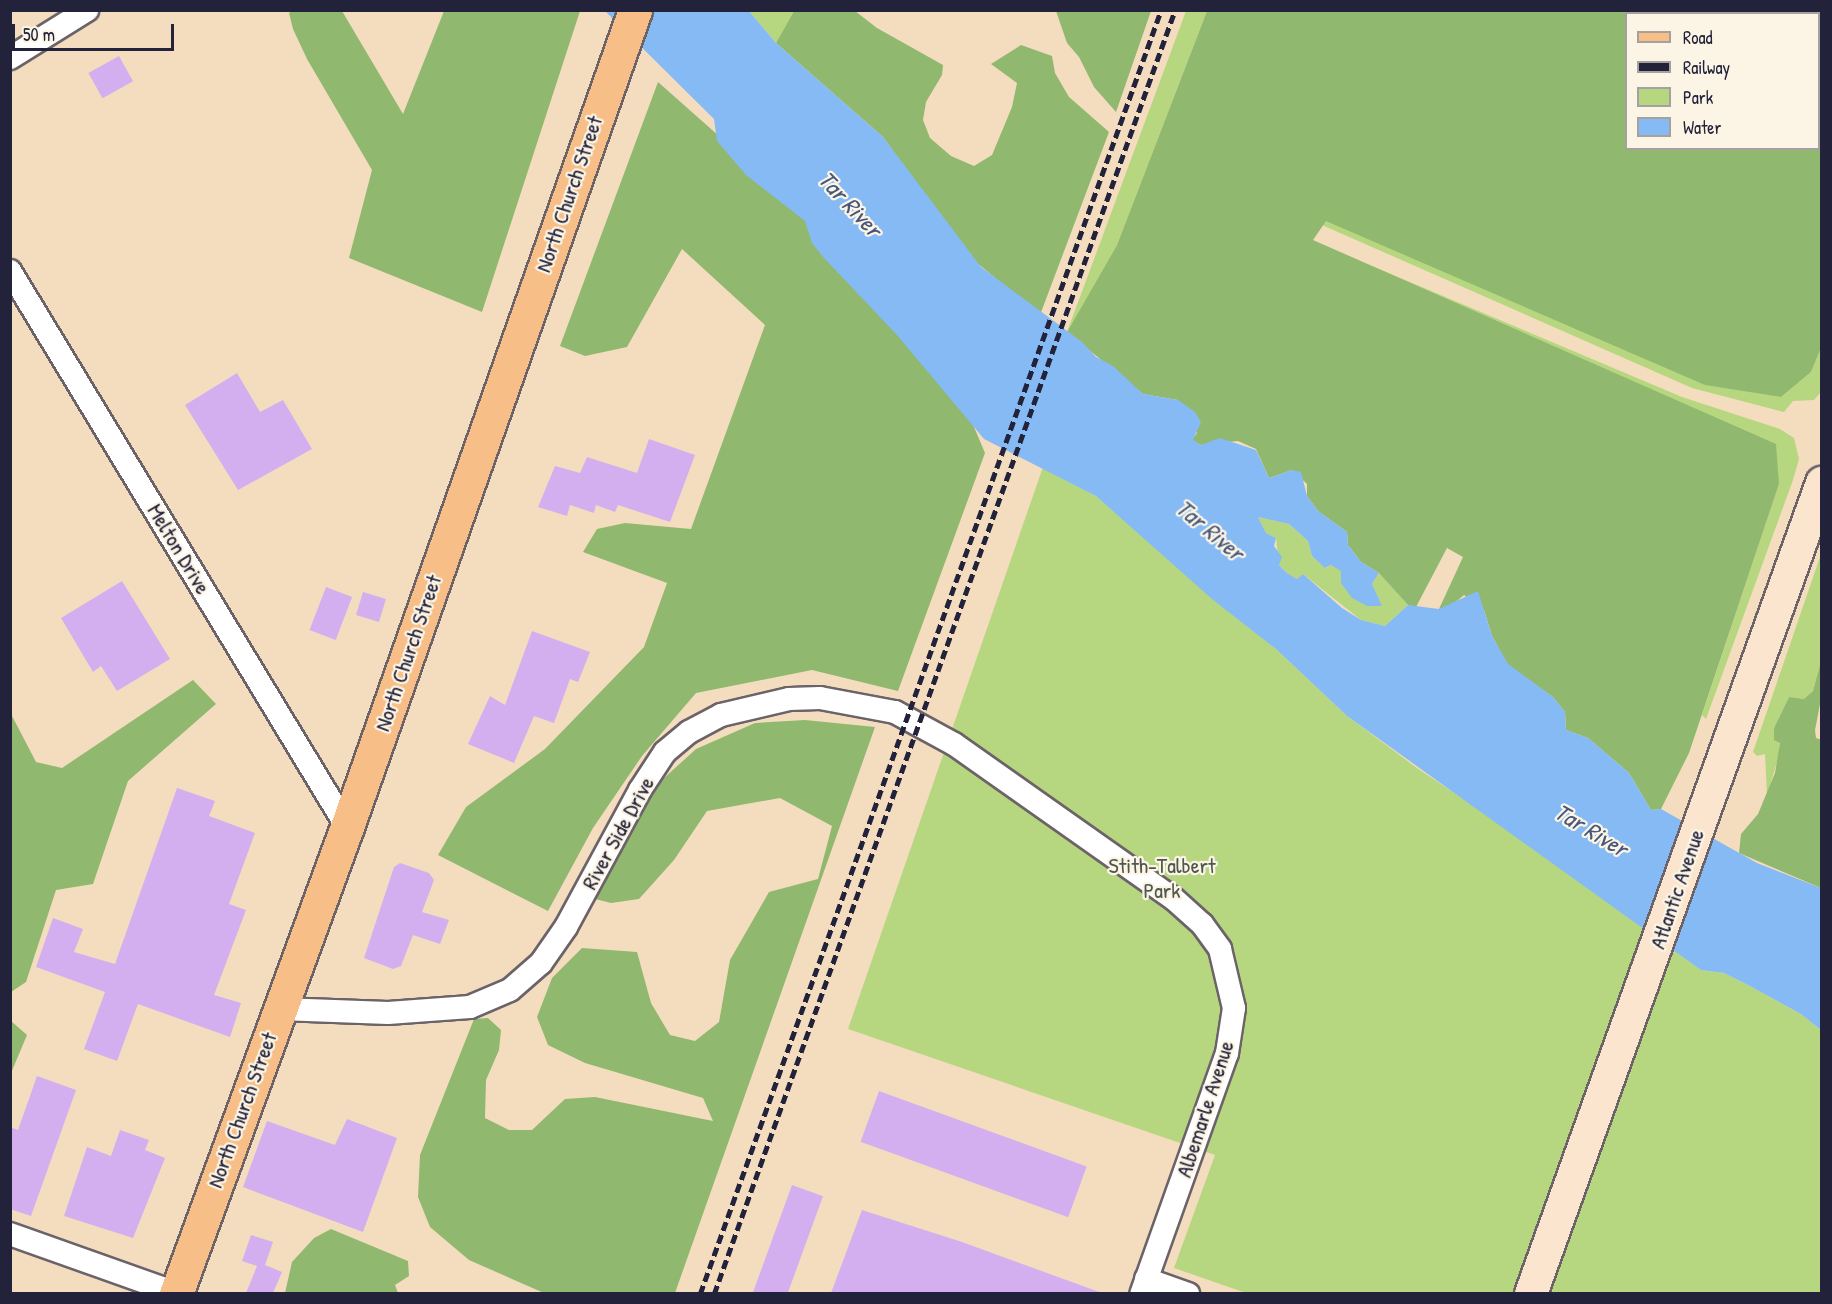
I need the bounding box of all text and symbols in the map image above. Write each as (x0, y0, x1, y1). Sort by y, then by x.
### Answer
scale bar (15, 12, 177, 50)
legend (1625, 12, 1820, 150)
text: 50 m (23, 22, 55, 47)
text: Road (1683, 25, 1713, 50)
text: Railway (1683, 55, 1730, 80)
text: Park (1683, 85, 1713, 110)
street label: North Church Street (530, 112, 608, 276)
text: Water (1683, 115, 1721, 140)
water label: Tar River (812, 165, 888, 243)
water label: Tar River (1170, 493, 1250, 567)
street label: Melton Drive (142, 499, 216, 599)
street label: North Church Street (369, 571, 447, 735)
street label: River Side Drive (576, 772, 660, 894)
water label: Tar River (1549, 797, 1633, 863)
street label: Atlantic Avenue (1644, 826, 1710, 952)
park label: Stith-Talbert Park (1109, 852, 1215, 903)
street label: North Church Street (202, 1029, 282, 1191)
street label: Albemarle Avenue (1171, 1037, 1239, 1181)

